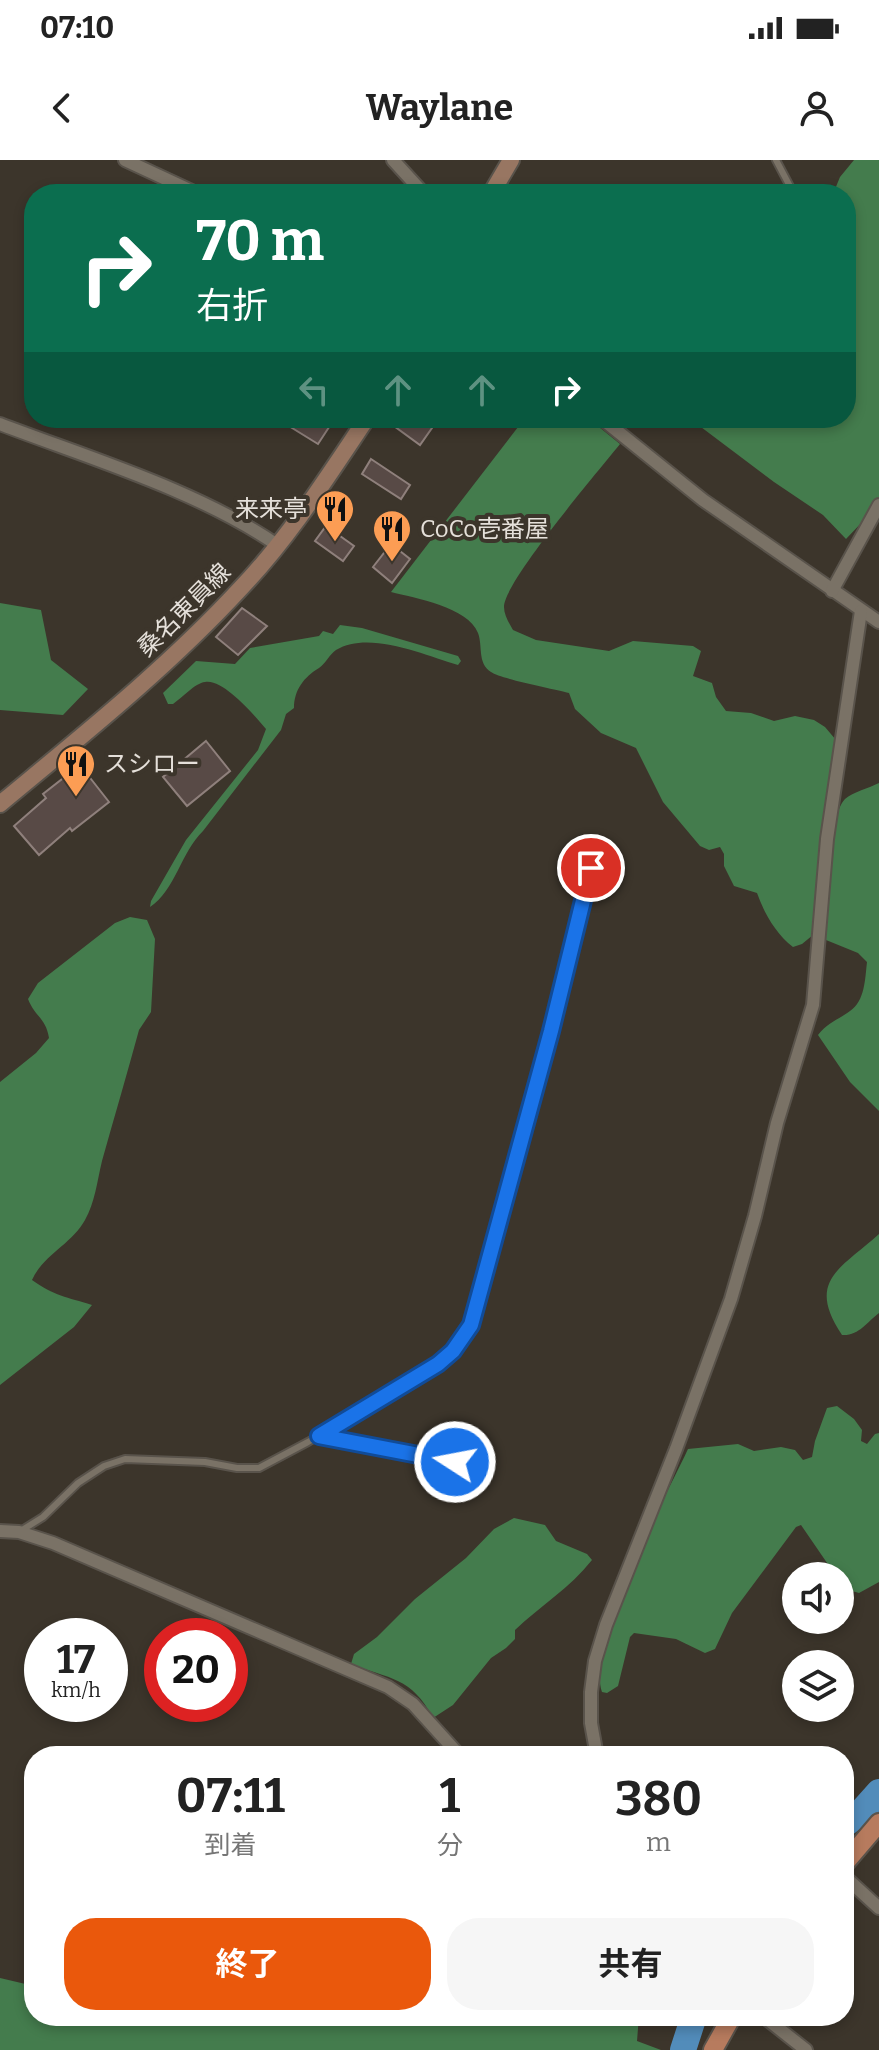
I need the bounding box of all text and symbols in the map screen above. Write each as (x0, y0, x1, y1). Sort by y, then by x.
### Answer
text: 07:10 (40, 10, 114, 46)
icon: back (40, 86, 84, 130)
text: Waylane (366, 86, 513, 130)
icon: person (795, 86, 839, 130)
text: 70 m (196, 208, 324, 275)
icon: right (64, 216, 168, 320)
text: 右折 (196, 284, 268, 328)
icon: left (292, 368, 336, 412)
icon: ahead (376, 368, 420, 412)
icon: ahead (460, 368, 504, 412)
icon: right (544, 368, 588, 412)
restaurant icon: 来来亭 (314, 488, 356, 543)
place label: 来来亭 (235, 495, 307, 523)
restaurant icon: CoCo壱番屋 (371, 508, 413, 563)
place label: CoCo壱番屋 (420, 515, 549, 543)
street label: 桑名東員線 (132, 558, 236, 662)
restaurant icon: スシロー (55, 743, 97, 798)
place label: スシロー (104, 750, 200, 778)
pin (557, 834, 625, 902)
icon: arrive (569, 846, 613, 890)
position arrow (413, 1420, 497, 1504)
map controls (782, 1562, 854, 1722)
button: sound (782, 1562, 854, 1634)
speed limit sign: 20 (144, 1618, 248, 1722)
text: 17 (57, 1636, 95, 1684)
button: layers (782, 1650, 854, 1722)
text: km/h (51, 1678, 101, 1702)
text: 07:11 (176, 1767, 285, 1825)
text: 1 (440, 1767, 460, 1825)
text: 380 (615, 1770, 702, 1828)
text: m (646, 1827, 671, 1858)
text: 到着 (204, 1830, 256, 1861)
text: 分 (437, 1830, 463, 1861)
button: 終了 (64, 1918, 431, 2010)
button: 共有 (447, 1918, 814, 2010)

